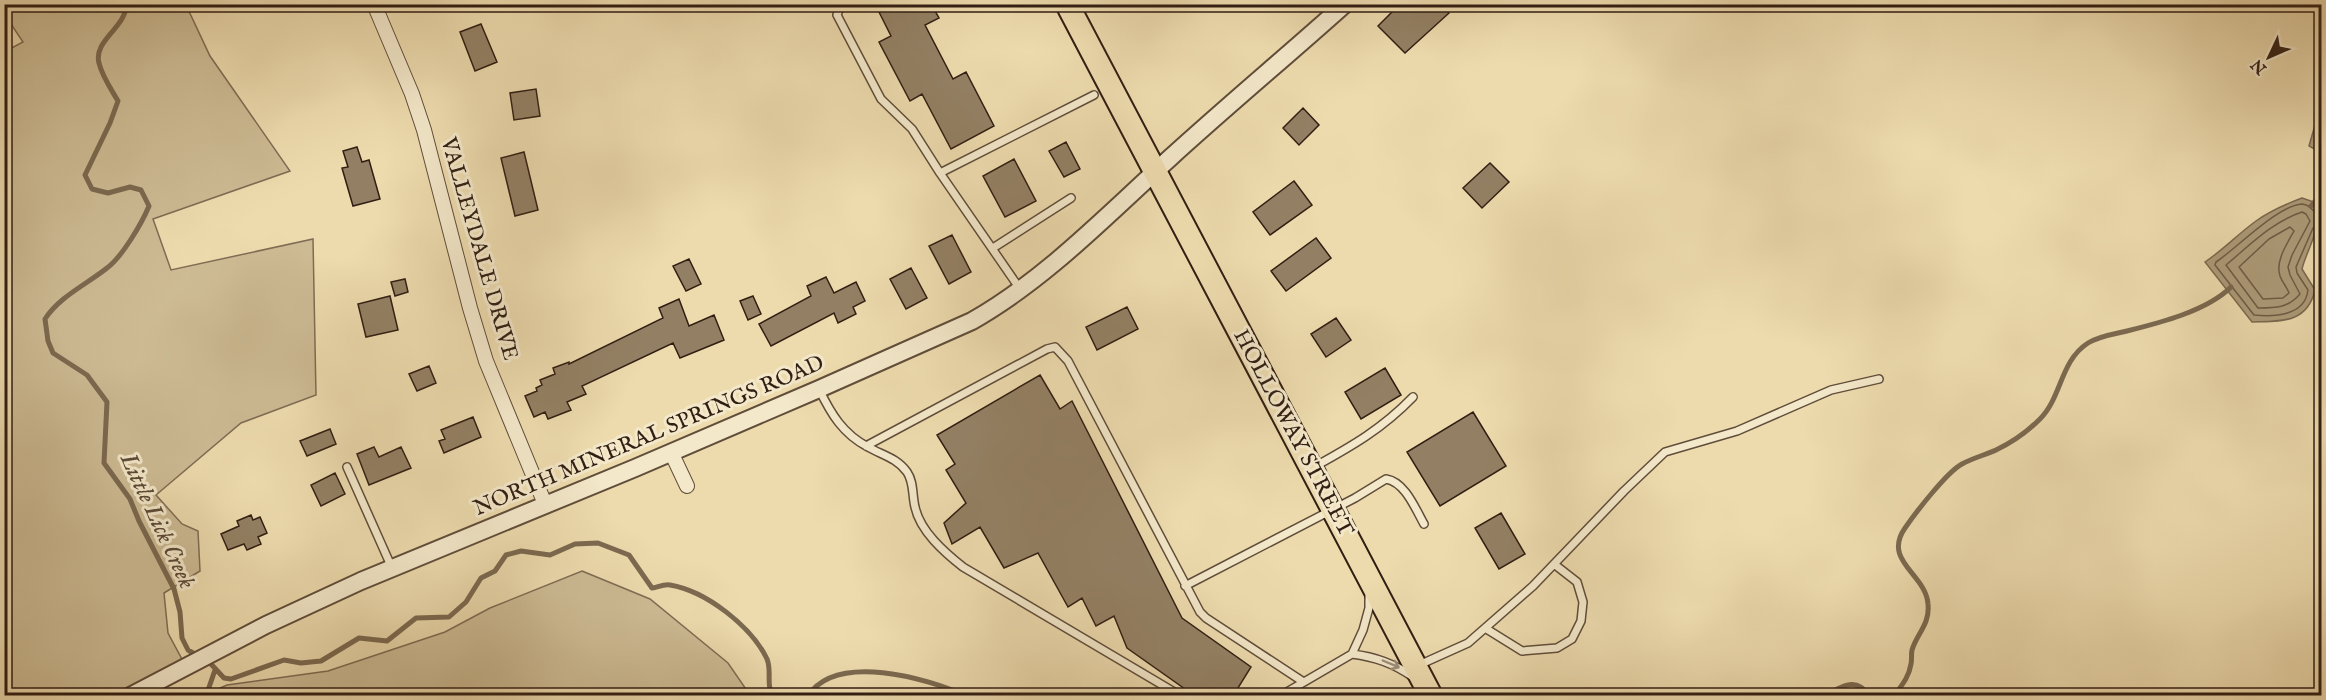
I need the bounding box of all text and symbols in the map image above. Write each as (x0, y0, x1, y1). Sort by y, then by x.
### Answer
north arrow (2239, 27, 2299, 87)
text: N (2248, 54, 2272, 79)
street label: VALLEYDALE DRIVE (433, 133, 524, 364)
street label: HOLLOWAY STREET (1226, 325, 1360, 541)
street label: NORTH MINERAL SPRINGS ROAD (470, 349, 828, 523)
water label: Little Lick Creek (112, 447, 202, 594)
one-way arrow (1381, 659, 1400, 670)

